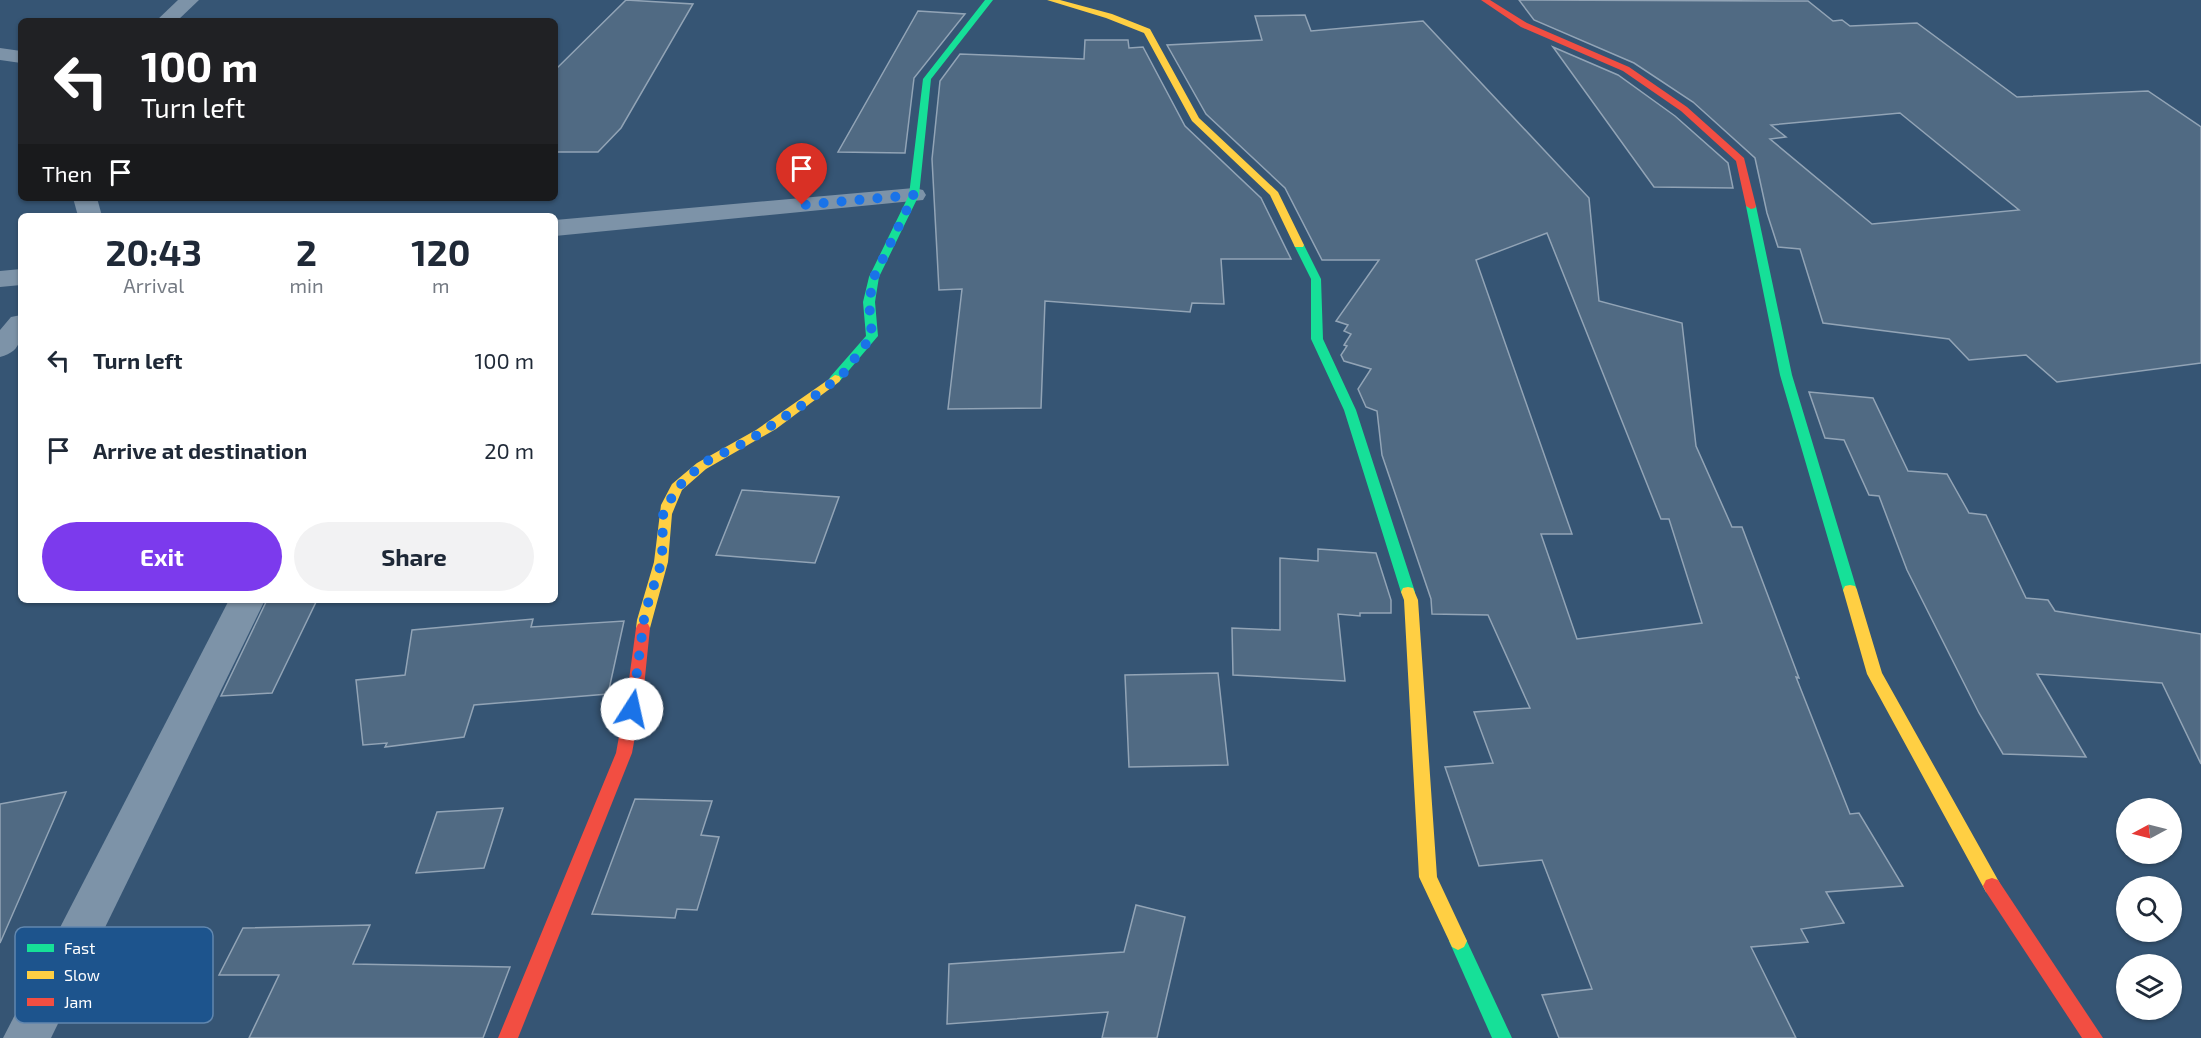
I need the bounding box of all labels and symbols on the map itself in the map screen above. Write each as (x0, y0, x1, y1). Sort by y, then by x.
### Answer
pin (776, 143, 827, 205)
position arrow (600, 677, 664, 741)
north arrow (2116, 798, 2182, 864)
legend (15, 927, 213, 1023)
text: Fast (64, 938, 95, 957)
text: Slow (64, 965, 100, 984)
text: Jam (64, 992, 92, 1011)

